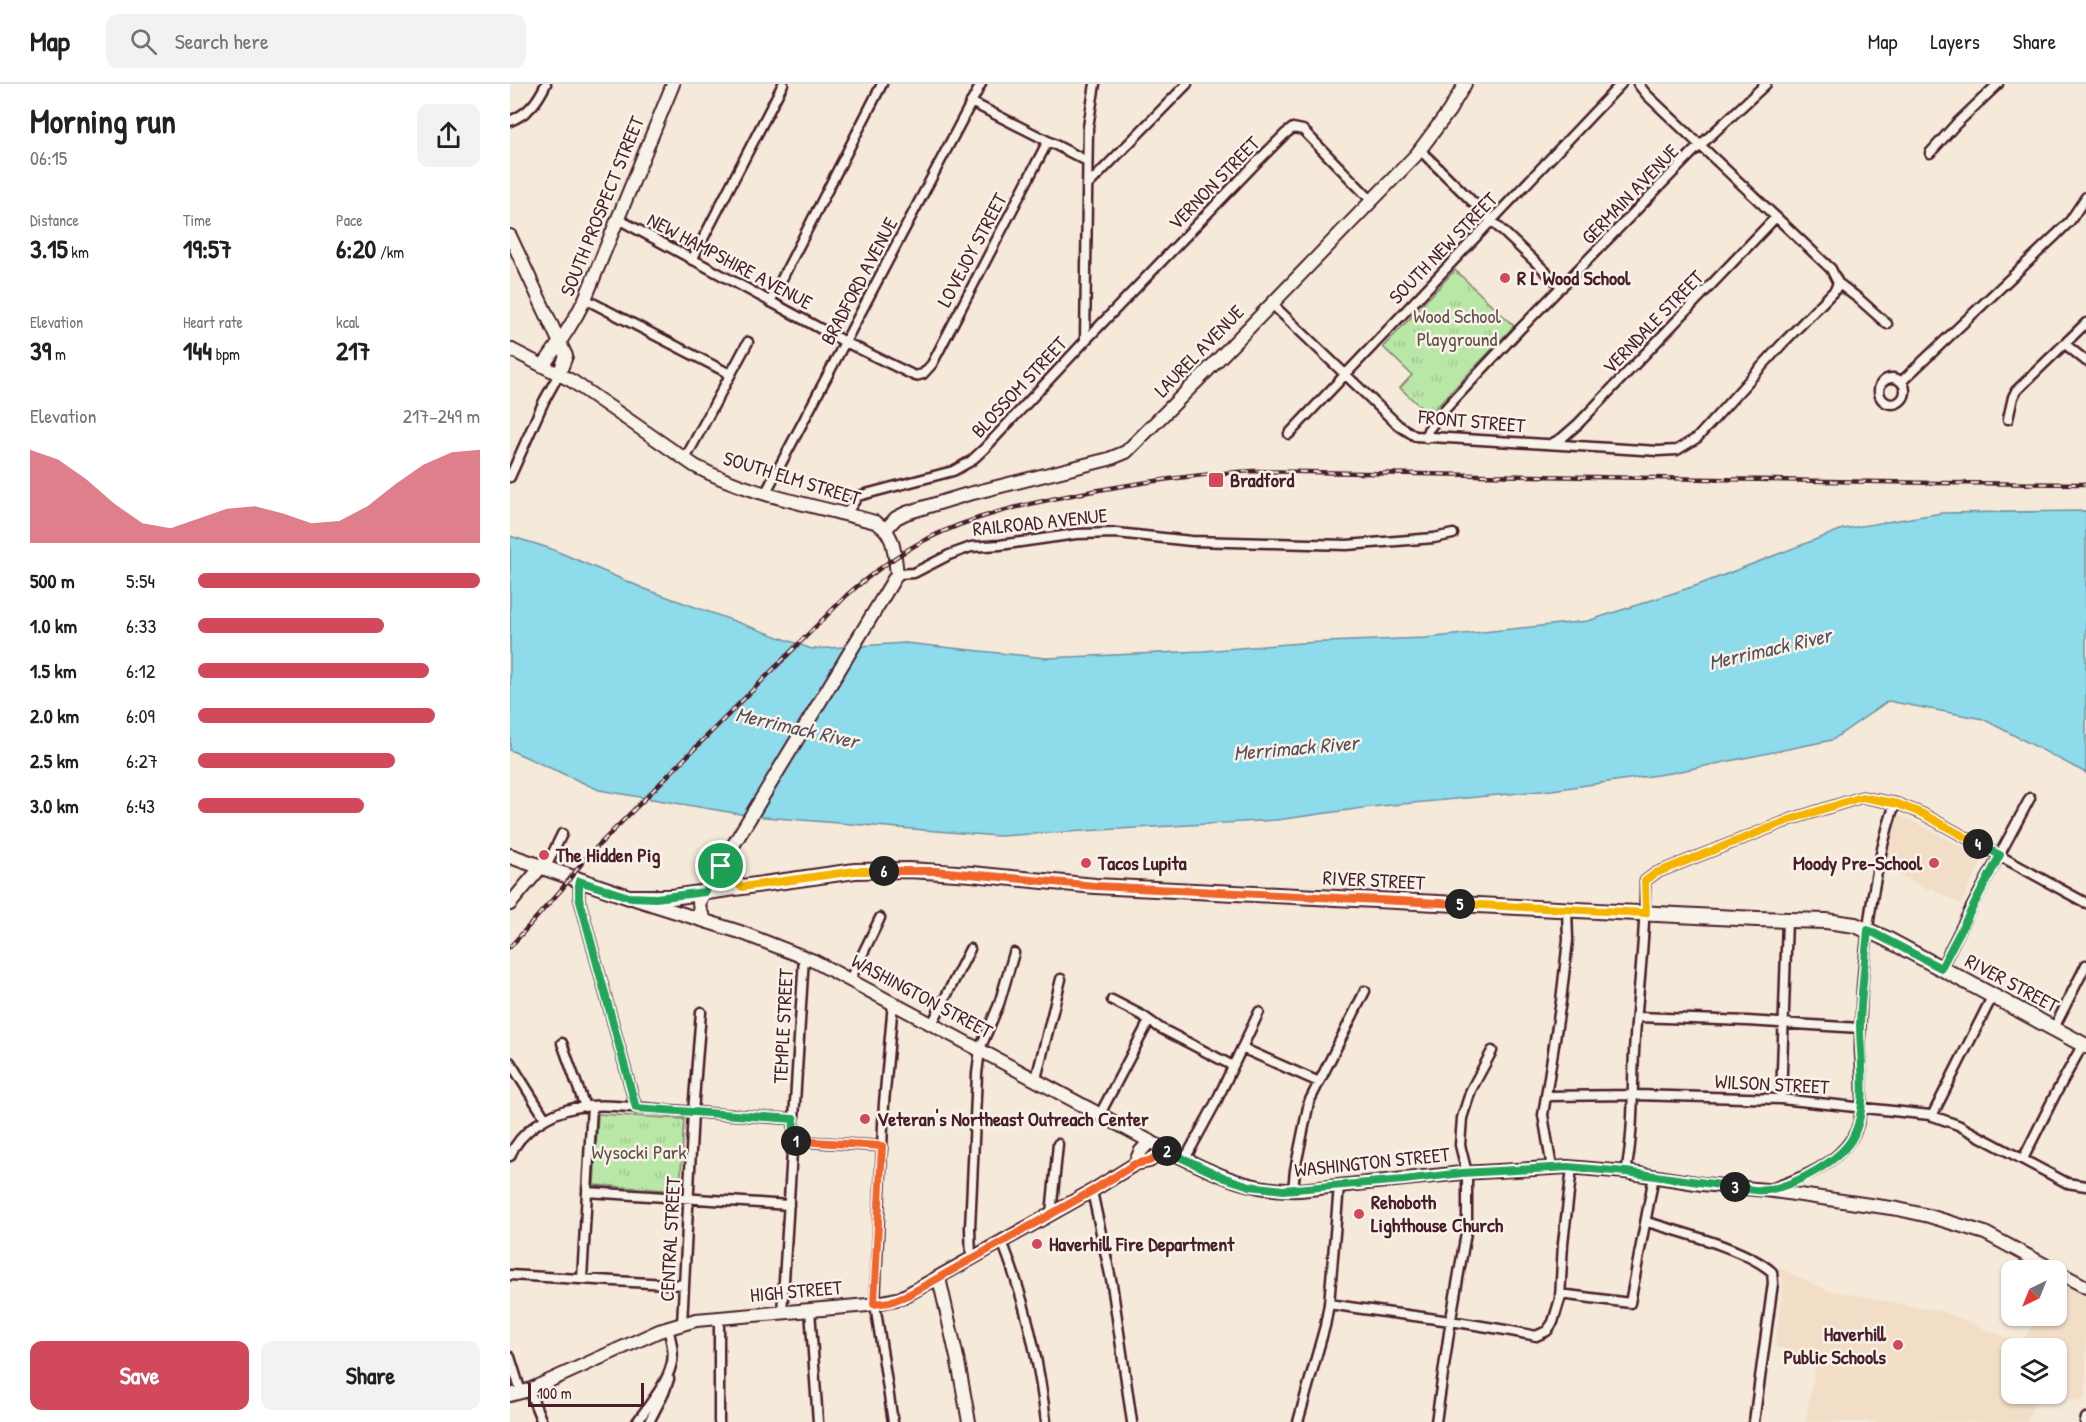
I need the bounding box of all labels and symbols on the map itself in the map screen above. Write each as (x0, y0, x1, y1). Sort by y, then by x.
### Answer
street label: SOUTH PROSPECT STREET (553, 111, 650, 300)
street label: VERNON STREET (1162, 129, 1266, 235)
street label: GERMAIN AVENUE (1575, 138, 1684, 250)
street label: SOUTH NEW STREET (1382, 185, 1503, 309)
street label: LOVEJOY STREET (930, 188, 1013, 311)
street label: NEW HAMPSHIRE AVENUE (643, 206, 818, 316)
street label: BRADFORD AVENUE (814, 212, 904, 349)
street label: VERNDALE STREET (1596, 263, 1710, 379)
place label: R L Wood School (1517, 264, 1631, 291)
marker: R L Wood School (1498, 271, 1512, 285)
street label: LAUREL AVENUE (1148, 299, 1250, 403)
park label: Wood School Playground (1413, 302, 1501, 352)
street label: BLOSSOM STREET (965, 330, 1073, 443)
street label: FRONT STREET (1417, 402, 1527, 439)
street label: SOUTH ELM STREET (720, 444, 865, 511)
place label: Bradford (1230, 466, 1294, 493)
marker: Bradford (1207, 471, 1225, 489)
street label: RAILROAD AVENUE (971, 501, 1109, 542)
water label: Merrimack River (1706, 620, 1837, 677)
water label: Merrimack River (733, 699, 864, 756)
water label: Merrimack River (1232, 727, 1362, 767)
pin: 4 (1963, 829, 1993, 859)
pin (695, 840, 746, 891)
place label: The Hidden Pig (555, 841, 660, 869)
marker: The Hidden Pig (537, 848, 551, 862)
place label: Tacos Lupita (1097, 849, 1187, 877)
place label: Moody Pre-School (1793, 849, 1923, 877)
pin: 6 (869, 856, 899, 886)
marker: Tacos Lupita (1079, 856, 1093, 870)
marker: Moody Pre-School (1927, 856, 1941, 870)
street label: RIVER STREET (1322, 863, 1426, 896)
pin: 5 (1445, 889, 1475, 919)
street label: WASHINGTON STREET (847, 947, 998, 1044)
street label: RIVER STREET (1961, 947, 2064, 1019)
street label: TEMPLE STREET (766, 967, 799, 1084)
street label: WILSON STREET (1714, 1067, 1831, 1100)
place label: Veteran's Northeast Outreach Center (877, 1105, 1149, 1132)
marker: Veteran's Northeast Outreach Center (858, 1112, 872, 1126)
pin: 1 (781, 1126, 811, 1156)
pin: 2 (1152, 1136, 1182, 1166)
park label: Wysocki Park (591, 1138, 687, 1165)
street label: WASHINGTON STREET (1293, 1140, 1452, 1183)
pin: 3 (1720, 1172, 1750, 1202)
street label: CENTRAL STREET (653, 1175, 686, 1302)
place label: Rehoboth Lighthouse Church (1371, 1188, 1504, 1239)
marker: Rehoboth Lighthouse Church (1352, 1207, 1366, 1221)
place label: Haverhill Fire Department (1049, 1230, 1235, 1258)
marker: Haverhill Fire Department (1030, 1237, 1044, 1251)
north arrow (2001, 1260, 2067, 1326)
street label: HIGH STREET (749, 1273, 844, 1308)
place label: Haverhill Public Schools (1784, 1320, 1887, 1370)
marker: Haverhill Public Schools (1891, 1338, 1905, 1352)
scale bar (528, 1380, 644, 1408)

